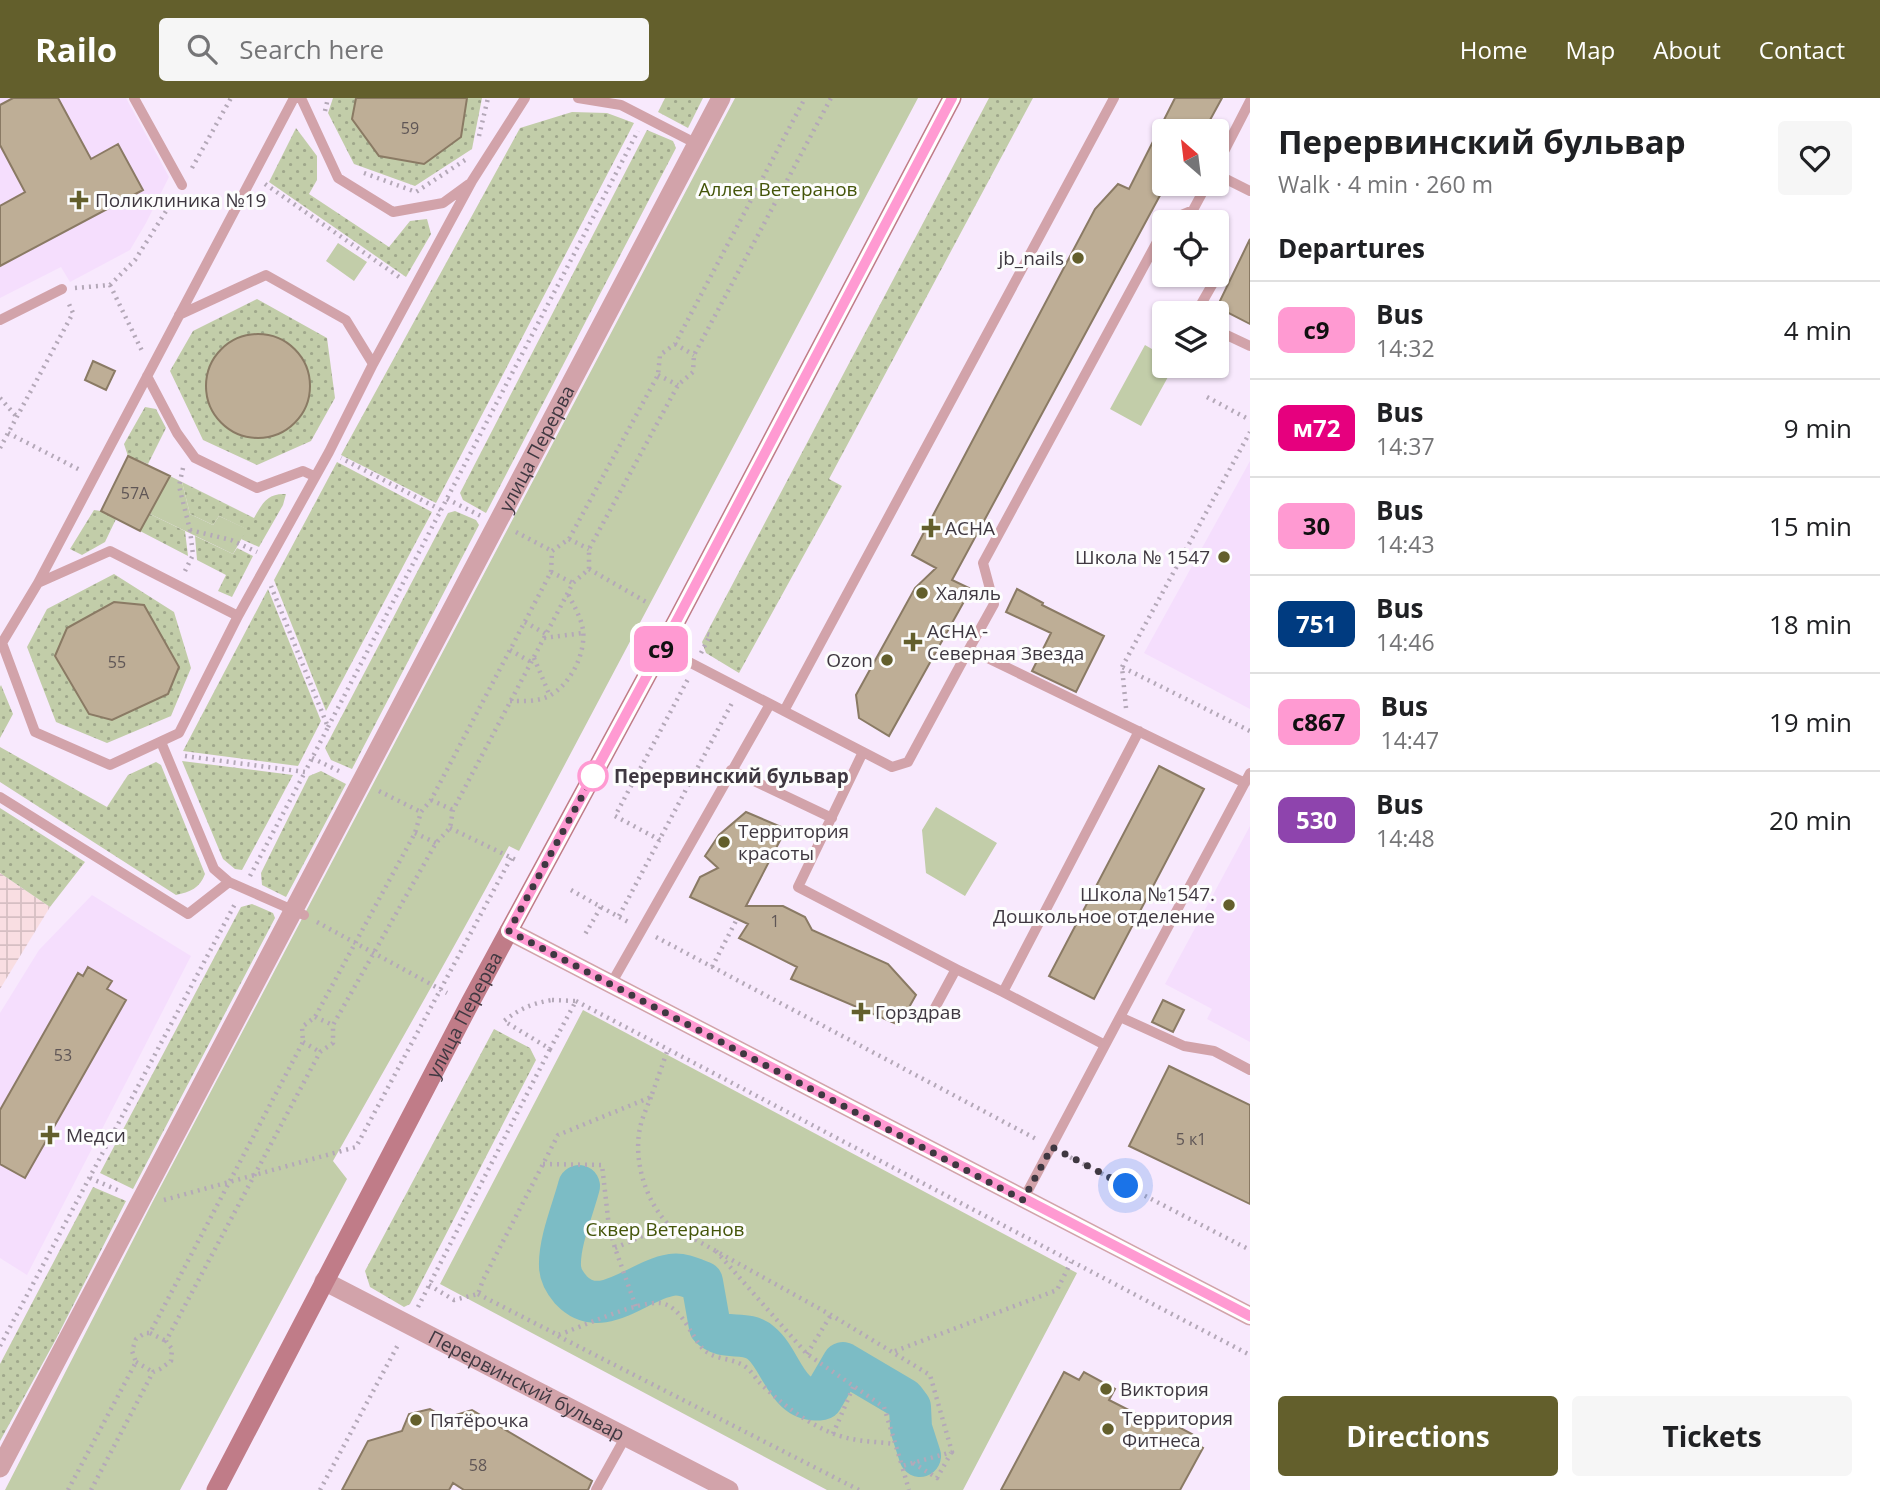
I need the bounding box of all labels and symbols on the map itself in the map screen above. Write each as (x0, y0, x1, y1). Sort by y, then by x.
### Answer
house number: 59 (401, 117, 419, 139)
north arrow (1152, 119, 1228, 196)
park label: Аллея Ветеранов (699, 176, 858, 202)
place label: Поликлиника №19 (95, 187, 266, 213)
marker: Поликлиника №19 (69, 190, 89, 210)
place label: jb_nails (996, 245, 1064, 271)
marker: jb_nails (1070, 250, 1086, 266)
street label: улица Перерва (492, 381, 581, 516)
house number: 57А (121, 482, 150, 504)
place label: АСНА (945, 515, 995, 541)
marker: АСНА (923, 520, 939, 536)
place label: Школа № 1547 (1075, 544, 1210, 570)
marker: Школа № 1547 (1216, 549, 1232, 565)
place label: Халяль (936, 580, 1001, 606)
marker: Халяль (914, 585, 930, 601)
place label: АСНА - Северная Звезда (927, 618, 1084, 666)
line badge: с9 (630, 626, 692, 672)
marker: АСНА - Северная Звезда (905, 634, 921, 650)
place label: Ozon (826, 647, 873, 673)
house number: 55 (108, 651, 126, 673)
marker: Ozon (879, 652, 895, 668)
marker: Перервинский бульвар (578, 761, 608, 791)
place label: Перервинский бульвар (614, 763, 849, 789)
place label: Территория красоты (738, 818, 849, 866)
marker: Территория красоты (716, 834, 732, 850)
place label: Школа №1547. Дошкольное отделение (993, 881, 1215, 929)
marker: Школа №1547. Дошкольное отделение (1221, 897, 1237, 913)
house number: 1 (770, 910, 780, 932)
street label: улица Перерва (420, 947, 508, 1083)
place label: Горздрав (875, 999, 961, 1025)
marker: Горздрав (853, 1004, 869, 1020)
house number: 53 (54, 1044, 72, 1066)
place label: Медси (66, 1122, 126, 1148)
marker: Медси (40, 1125, 60, 1145)
house number: 5 к1 (1176, 1128, 1206, 1150)
your location (1108, 1168, 1143, 1203)
park label: Сквер Ветеранов (585, 1216, 745, 1242)
street label: Перервинский бульвар (424, 1324, 629, 1447)
place label: Виктория (1120, 1376, 1209, 1402)
marker: Виктория (1098, 1381, 1114, 1397)
place label: Территория Фитнеса (1122, 1405, 1233, 1453)
place label: Пятёрочка (430, 1407, 529, 1433)
marker: Пятёрочка (408, 1412, 424, 1428)
marker: Территория Фитнеса (1100, 1421, 1116, 1437)
house number: 58 (469, 1454, 487, 1476)

